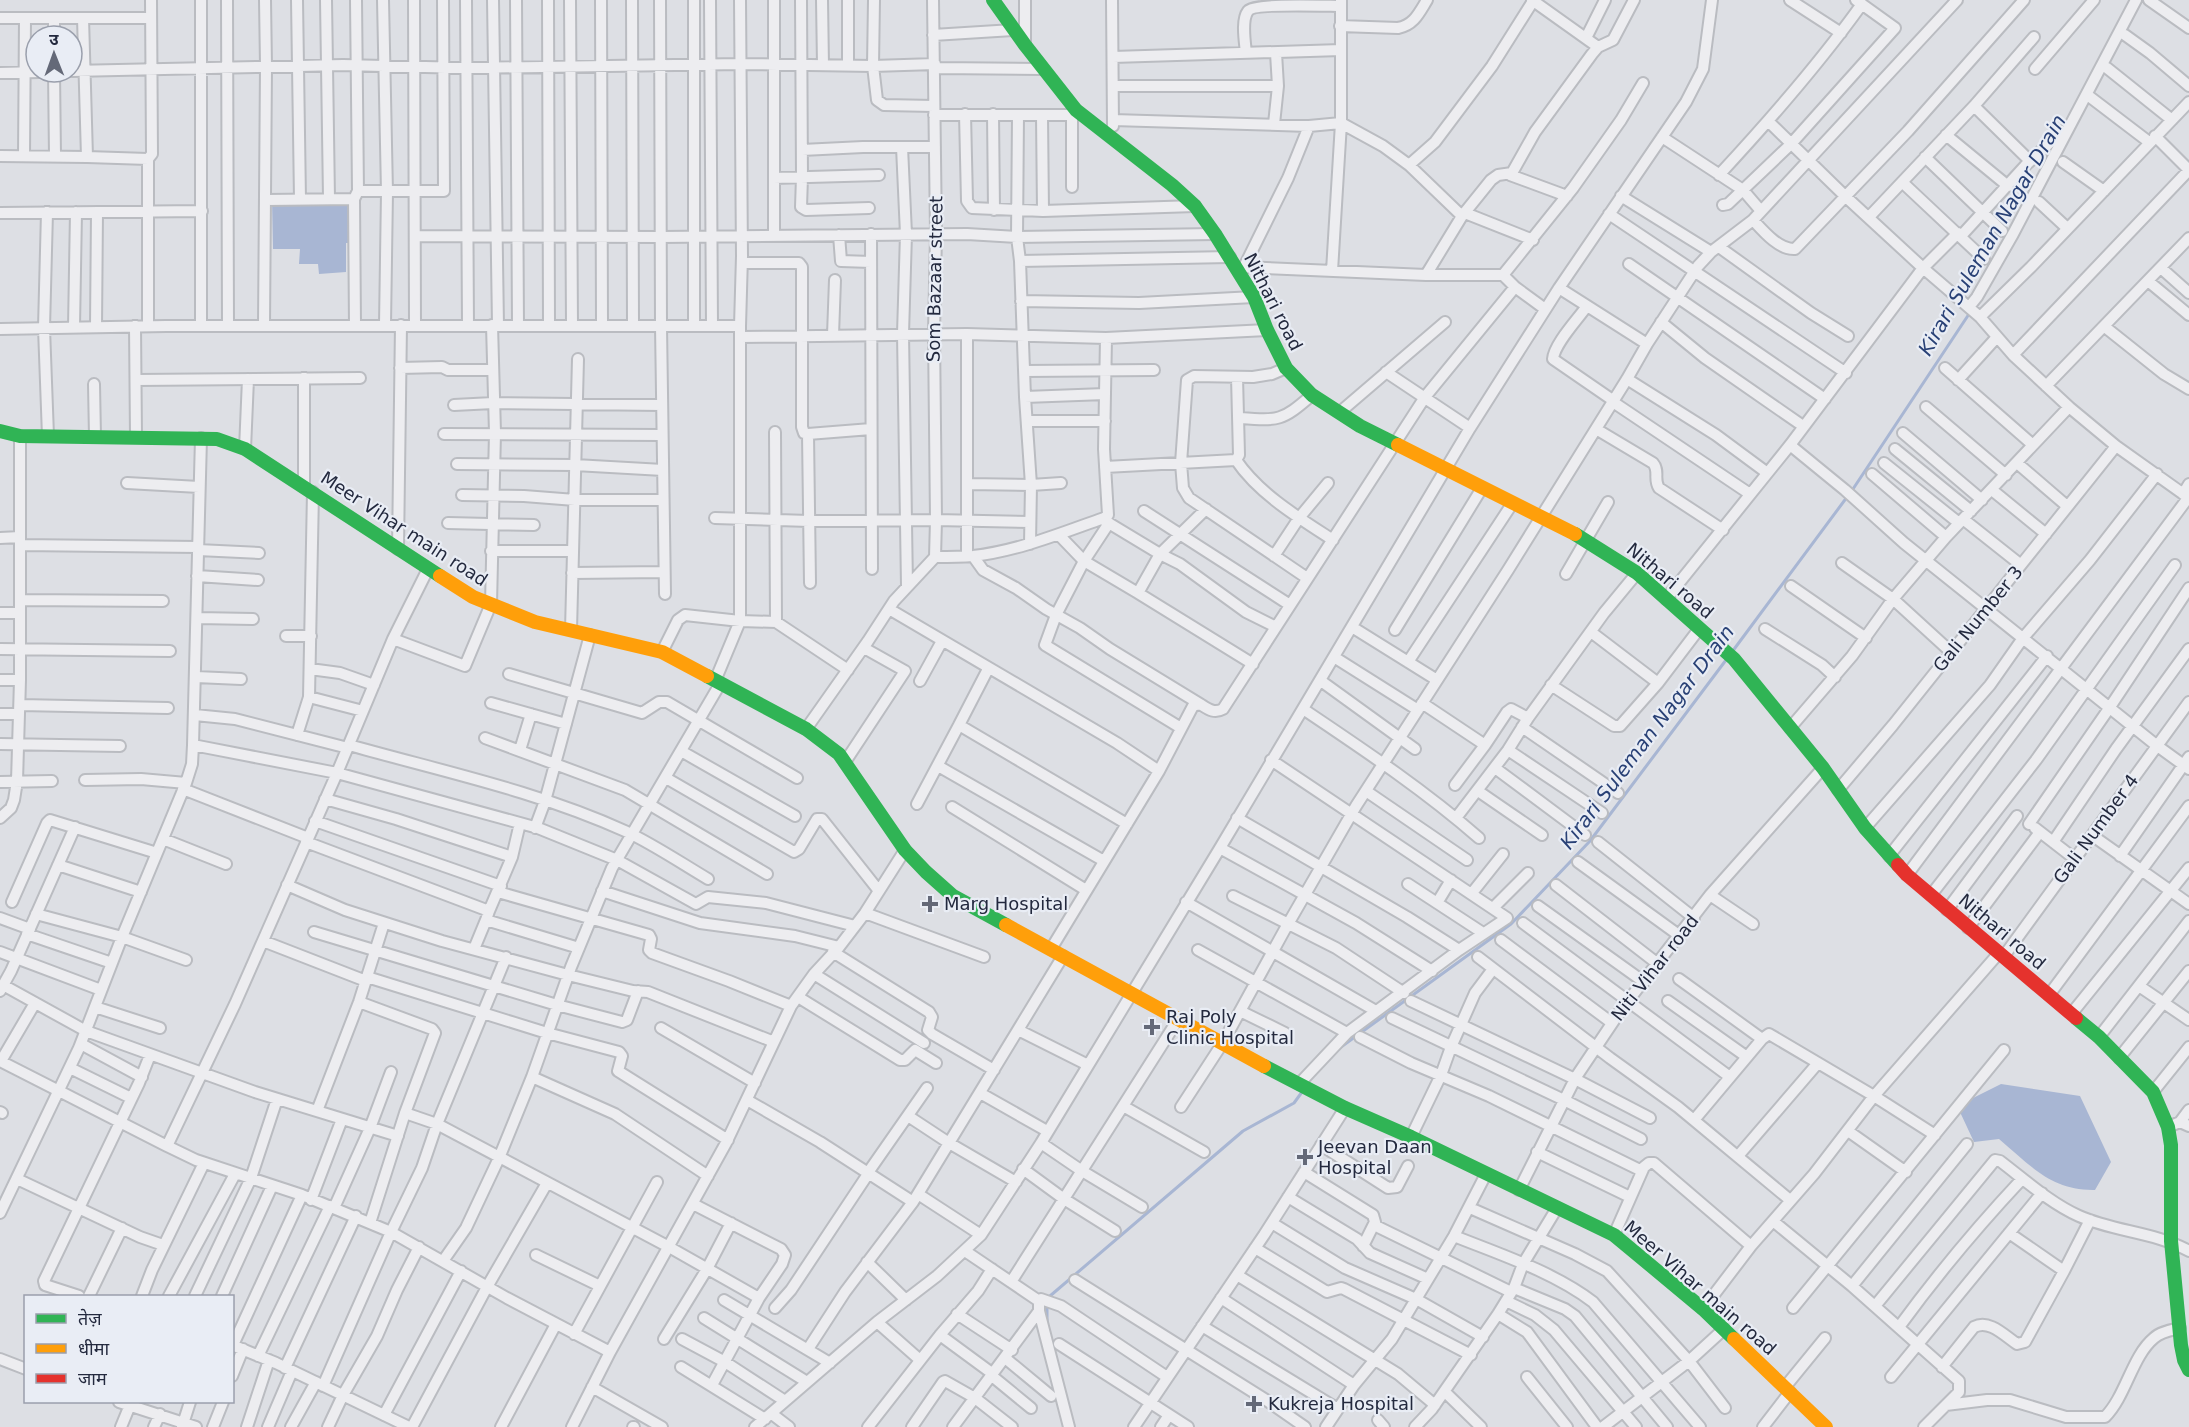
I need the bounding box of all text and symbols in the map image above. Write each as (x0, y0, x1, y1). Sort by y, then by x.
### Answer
north arrow (24, 24, 84, 84)
text: उ (49, 30, 59, 49)
water label: Kirari Suleman Nagar Drain (1913, 110, 2071, 360)
street label: Som Bazaar street (923, 196, 946, 362)
street label: Nithari road (1240, 250, 1307, 354)
street label: Meer Vihar main road (317, 467, 492, 590)
street label: Nithari road (1623, 538, 1718, 623)
street label: Gali Number 3 (1928, 561, 2027, 676)
water label: Kirari Suleman Nagar Drain (1555, 620, 1739, 854)
street label: Gali Number 4 (2049, 770, 2142, 888)
street label: Nithari road (1955, 889, 2050, 974)
place label: Marg Hospital (944, 893, 1068, 914)
marker: Marg Hospital (921, 895, 939, 913)
street label: Niti Vihar road (1607, 910, 1703, 1025)
place label: Raj Poly Clinic Hospital (1166, 1006, 1294, 1048)
marker: Raj Poly Clinic Hospital (1143, 1018, 1161, 1036)
place label: Jeevan Daan Hospital (1317, 1136, 1432, 1178)
marker: Jeevan Daan Hospital (1296, 1148, 1314, 1166)
street label: Meer Vihar main road (1620, 1216, 1781, 1359)
legend (24, 1295, 234, 1403)
text: तेज़ (78, 1308, 102, 1329)
text: धीमा (78, 1338, 109, 1359)
text: जाम (78, 1368, 108, 1389)
place label: Kukreja Hospital (1268, 1393, 1414, 1414)
marker: Kukreja Hospital (1245, 1395, 1263, 1413)

